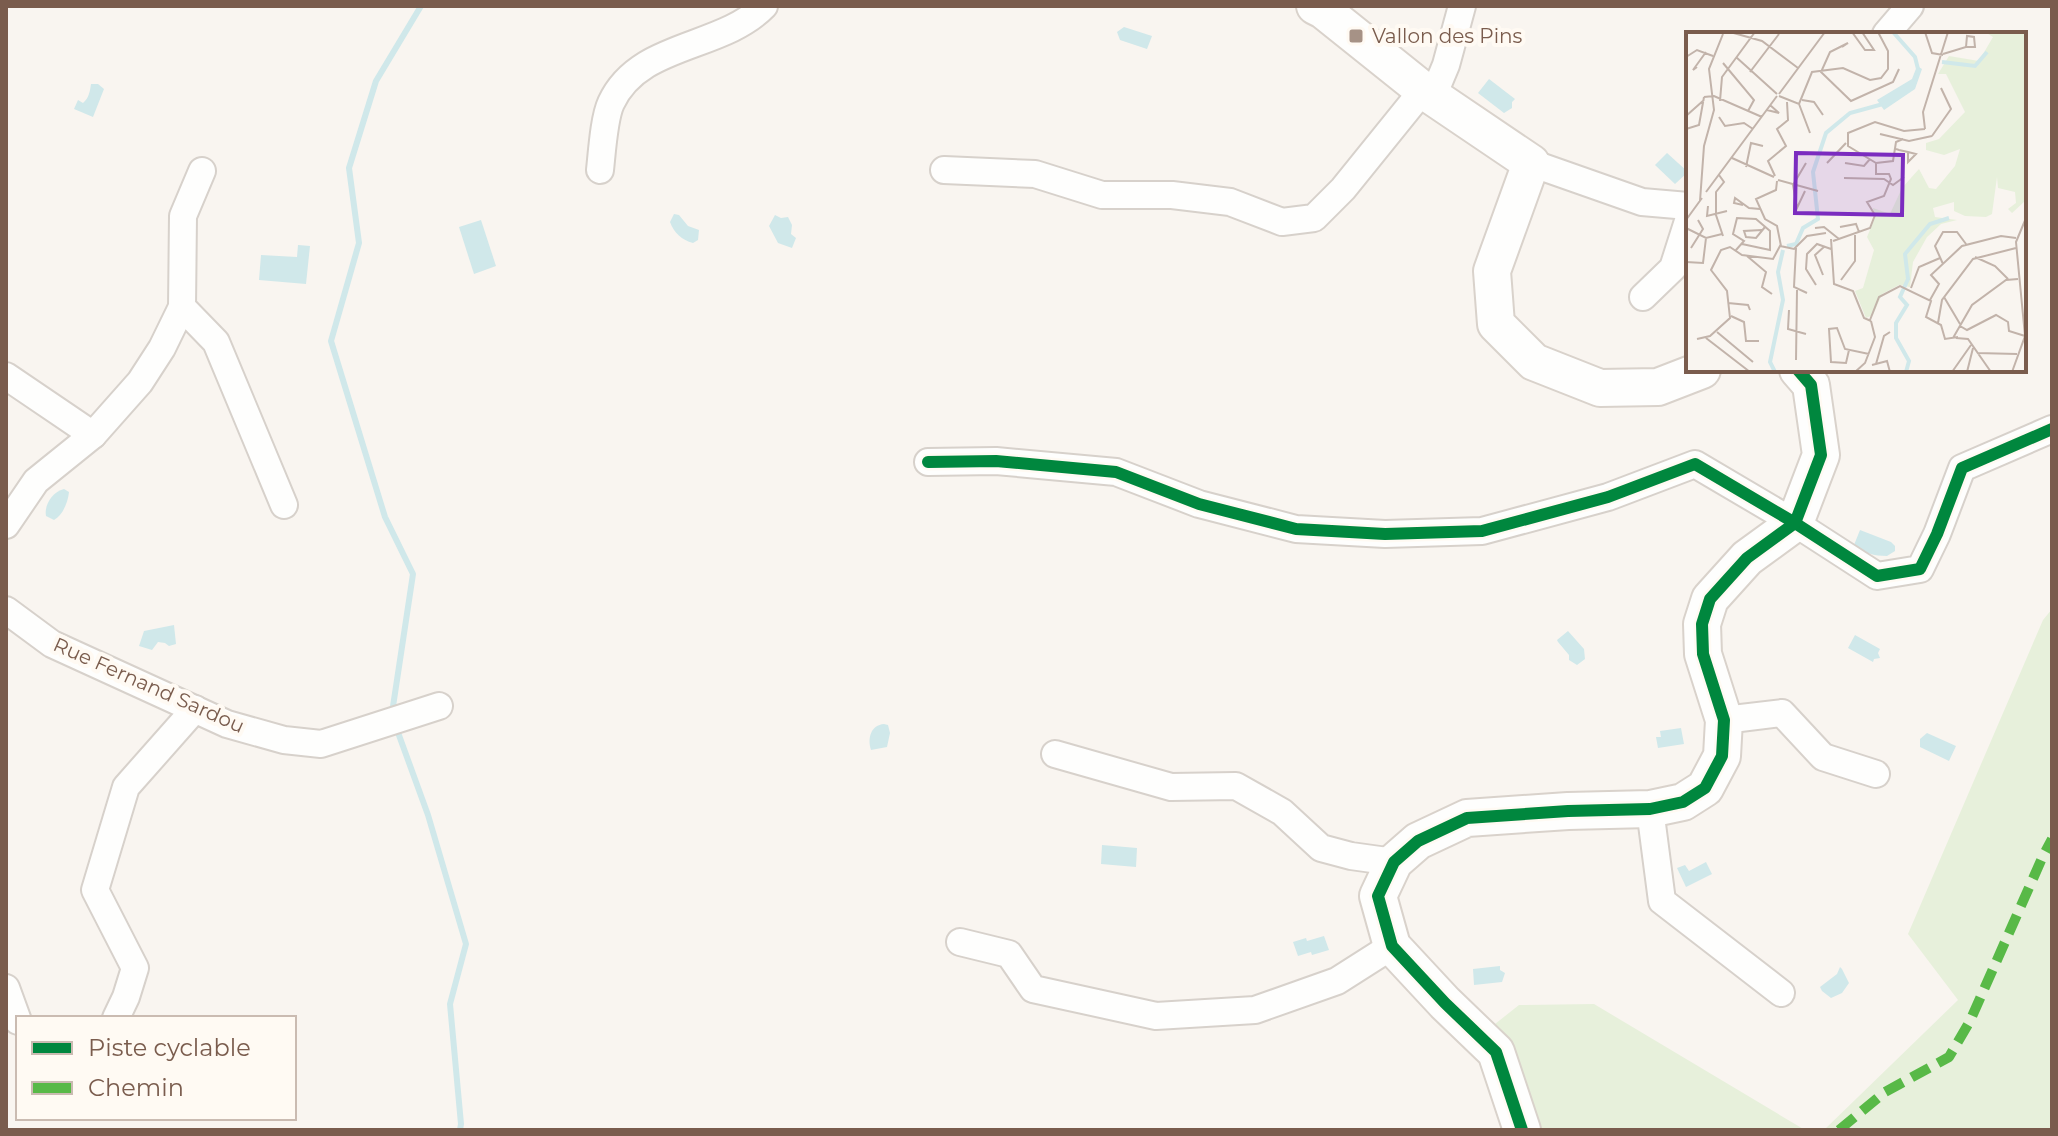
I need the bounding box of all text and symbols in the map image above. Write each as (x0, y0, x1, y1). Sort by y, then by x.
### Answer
place label: Vallon des Pins (1372, 24, 1523, 48)
marker: Vallon des Pins (1347, 27, 1365, 45)
inset map (1686, 32, 2026, 372)
street label: Rue Fernand Sardou (50, 632, 248, 738)
legend (16, 1016, 296, 1120)
text: Piste cyclable (88, 1033, 251, 1062)
text: Chemin (88, 1073, 184, 1102)

